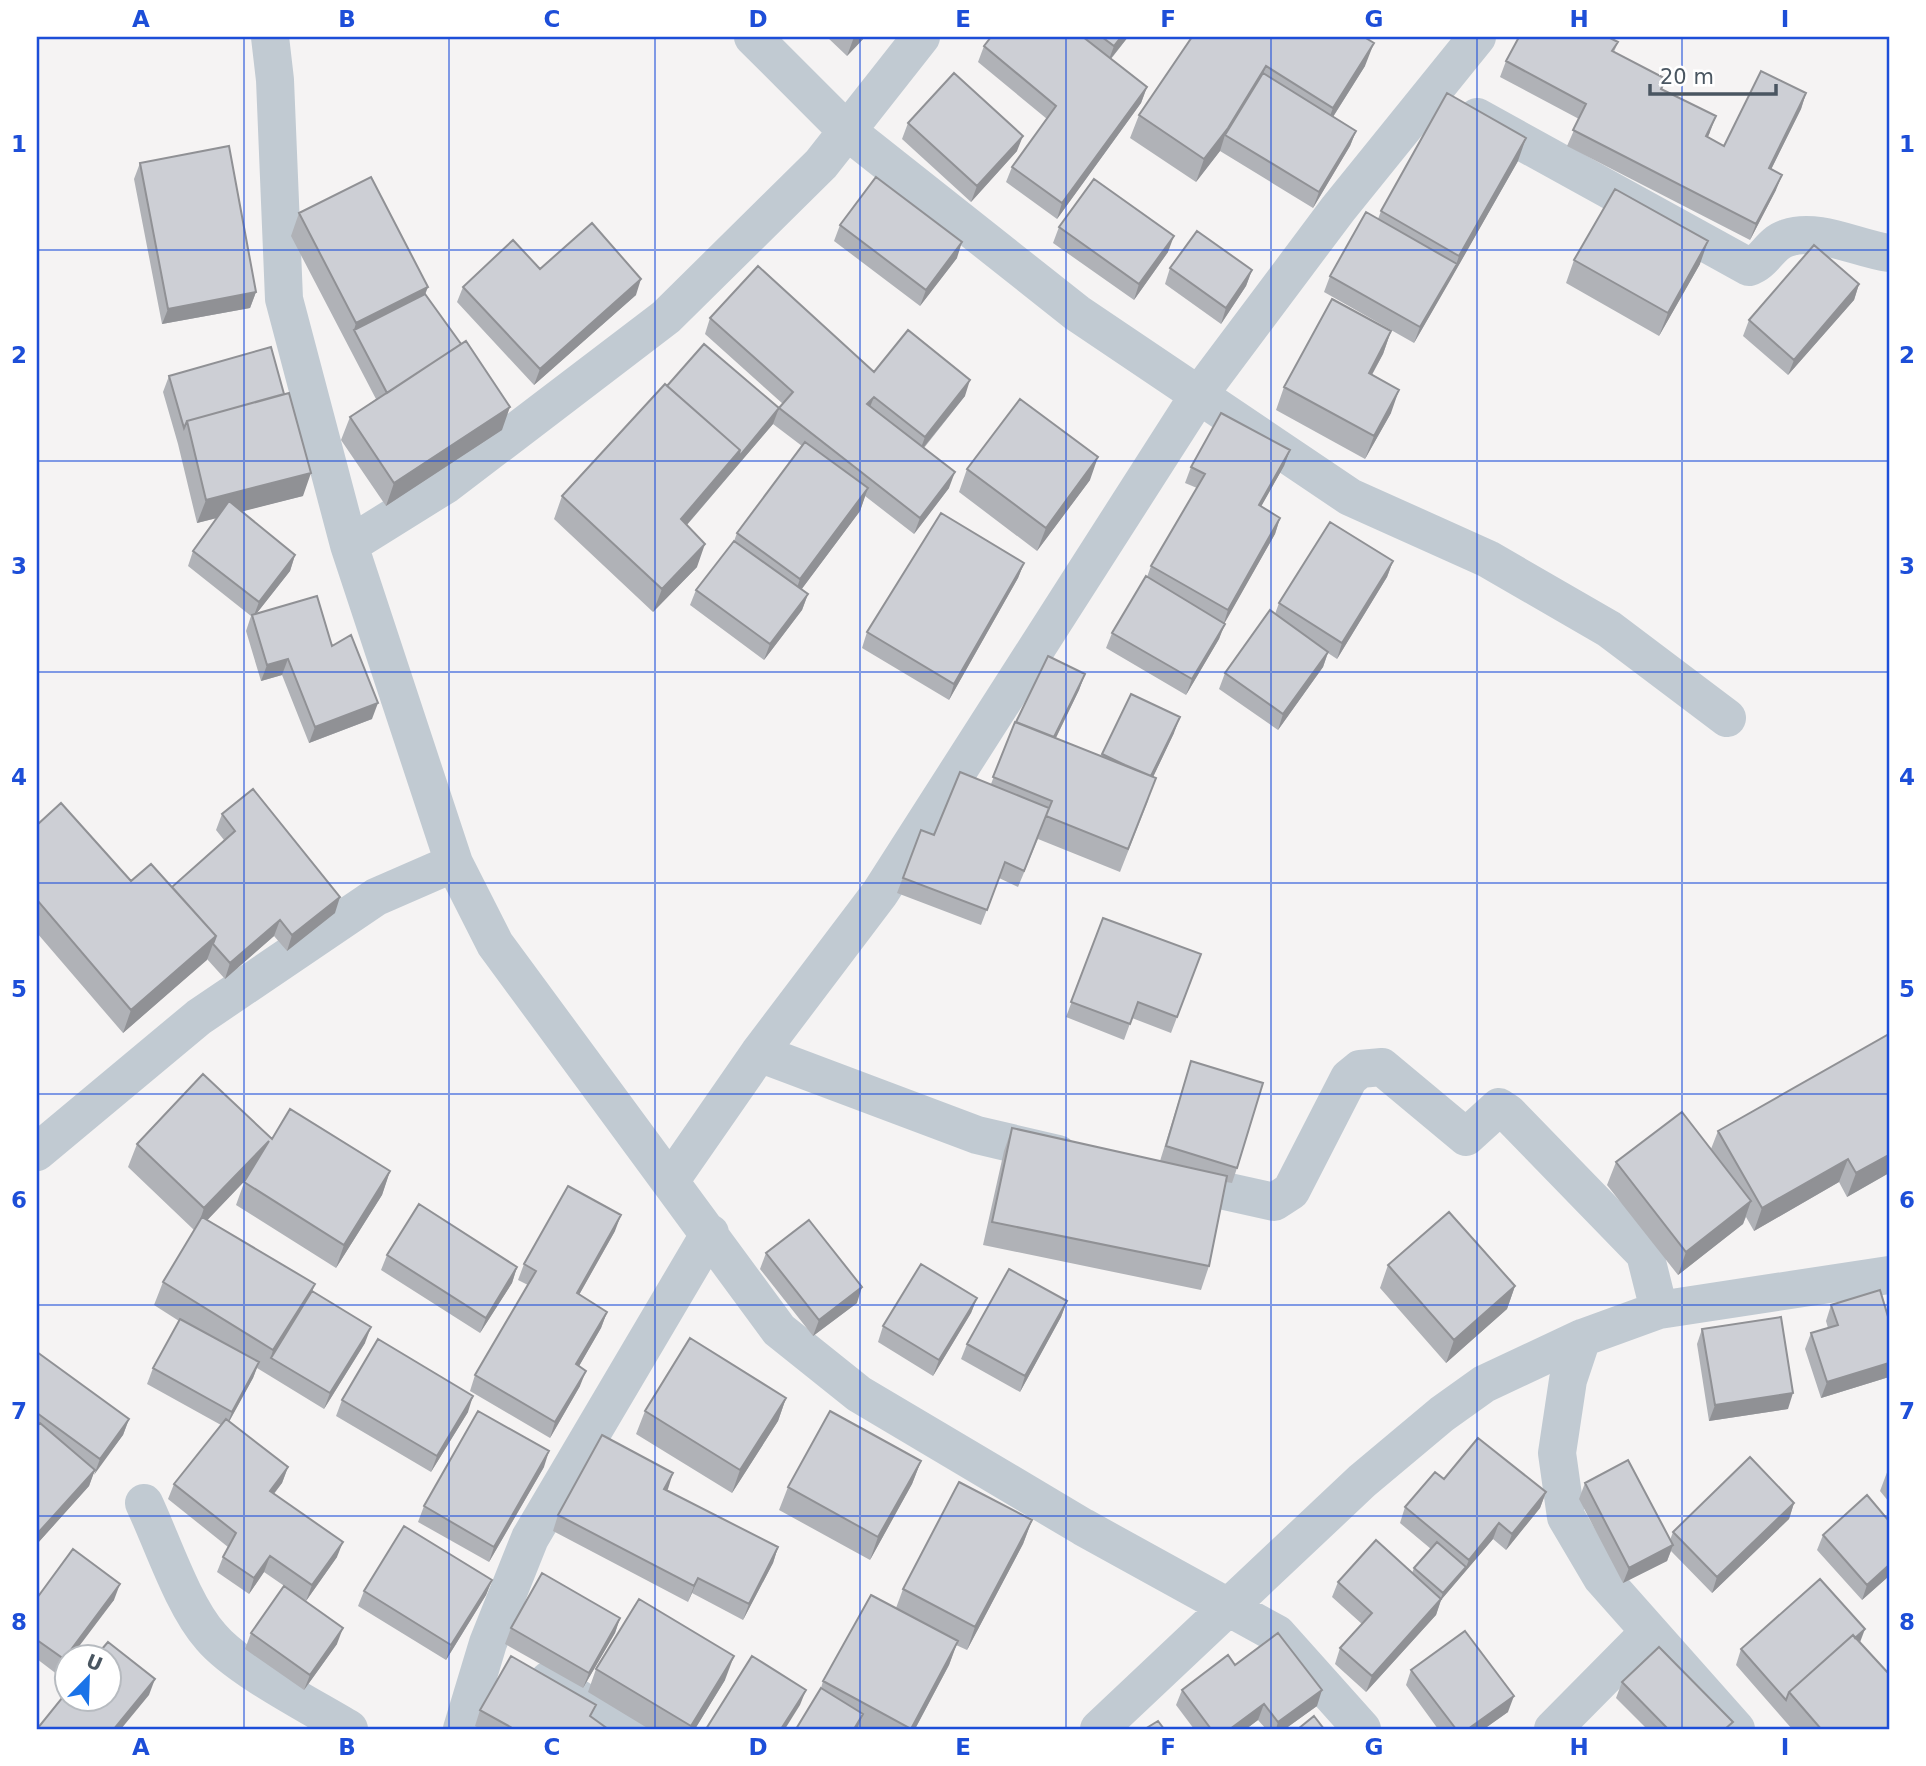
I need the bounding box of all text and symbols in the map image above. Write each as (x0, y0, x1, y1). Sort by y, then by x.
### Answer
text: A (132, 6, 150, 32)
text: B (338, 6, 356, 32)
text: C (544, 6, 560, 32)
text: D (748, 6, 768, 32)
text: E (955, 6, 971, 32)
text: F (1160, 6, 1176, 32)
text: G (1365, 6, 1383, 32)
text: H (1569, 6, 1589, 32)
text: I (1781, 6, 1789, 32)
scale bar (1650, 52, 1776, 96)
text: 20 m (1660, 65, 1714, 89)
text: 1 (11, 131, 27, 157)
text: 1 (1899, 131, 1915, 157)
text: 2 (11, 342, 27, 368)
text: 2 (1899, 342, 1915, 368)
text: 3 (11, 553, 27, 579)
text: 3 (1899, 553, 1915, 579)
text: 4 (11, 764, 27, 790)
text: 4 (1899, 764, 1915, 790)
text: 5 (11, 976, 27, 1002)
text: 5 (1899, 976, 1915, 1002)
text: 6 (11, 1187, 27, 1213)
text: 6 (1899, 1187, 1915, 1213)
text: 7 (11, 1398, 27, 1424)
text: 7 (1899, 1398, 1915, 1424)
text: 8 (11, 1609, 27, 1635)
text: 8 (1899, 1609, 1915, 1635)
north arrow (52, 1644, 122, 1714)
text: U (83, 1649, 106, 1675)
text: A (132, 1734, 150, 1760)
text: B (338, 1734, 356, 1760)
text: C (544, 1734, 560, 1760)
text: D (748, 1734, 768, 1760)
text: E (955, 1734, 971, 1760)
text: F (1160, 1734, 1176, 1760)
text: G (1365, 1734, 1383, 1760)
text: H (1569, 1734, 1589, 1760)
text: I (1781, 1734, 1789, 1760)

